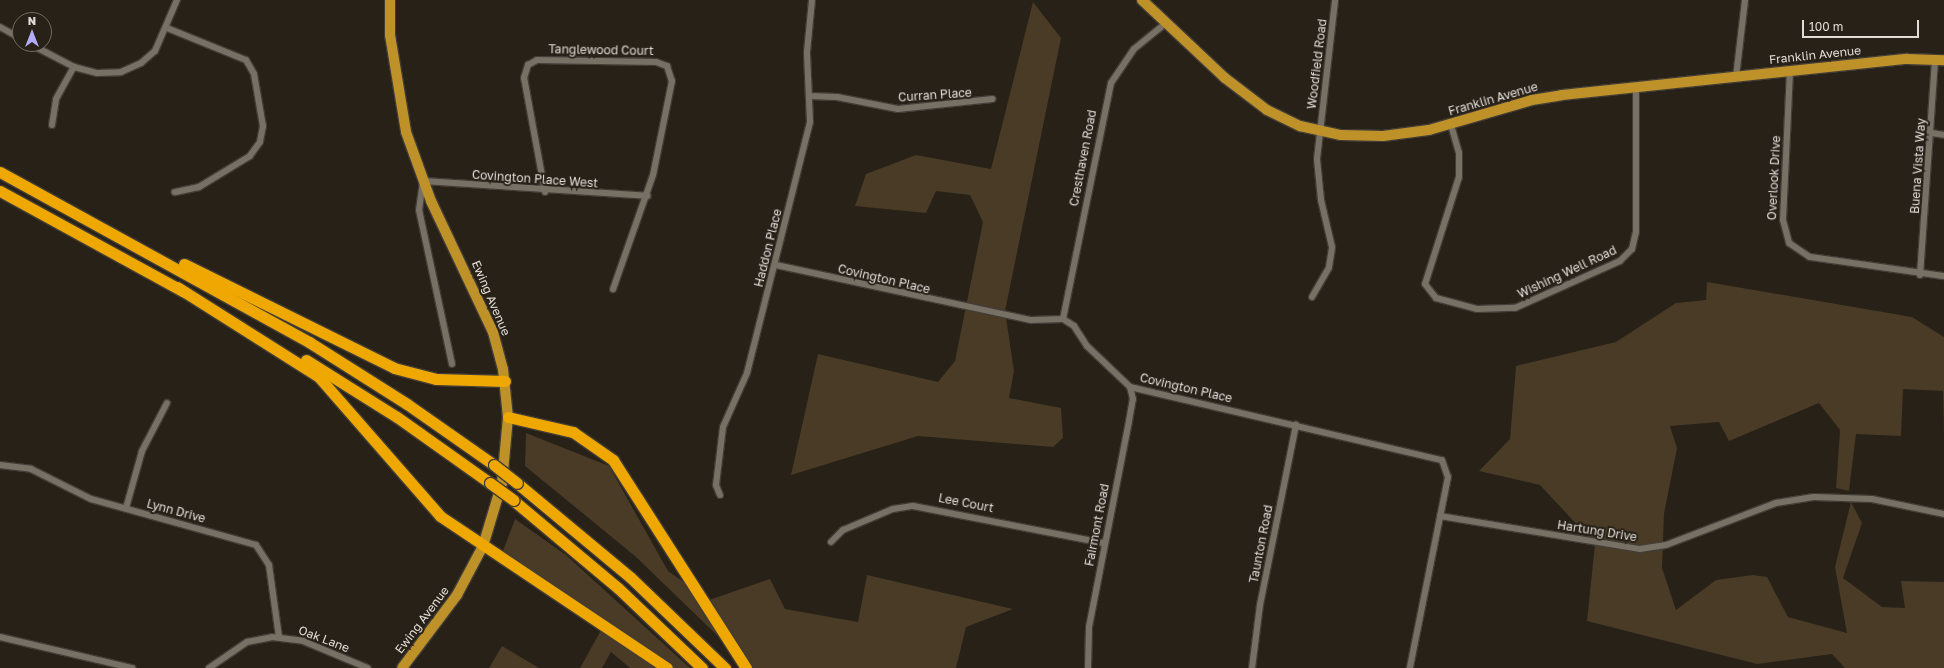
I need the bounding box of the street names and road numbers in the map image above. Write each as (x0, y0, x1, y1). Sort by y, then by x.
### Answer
street label: Woodfield Road (1304, 18, 1330, 110)
street label: Tanglewood Court (548, 42, 654, 58)
street label: Franklin Avenue (1768, 43, 1862, 67)
street label: Franklin Avenue (1447, 79, 1539, 119)
street label: Curran Place (898, 85, 972, 105)
street label: Cresthaven Road (1067, 109, 1099, 207)
street label: Buena Vista Way (1907, 118, 1929, 214)
street label: Overlook Drive (1765, 135, 1783, 221)
street label: Covington Place West (471, 167, 599, 191)
street label: Haddon Place (751, 207, 785, 289)
street label: Wishing Well Road (1515, 243, 1619, 301)
street label: Ewing Avenue (469, 258, 513, 338)
street label: Covington Place (836, 261, 932, 297)
street label: Covington Place (1138, 370, 1234, 406)
street label: Fairmont Road (1082, 482, 1112, 568)
street label: Lee Court (937, 491, 995, 515)
street label: Lynn Drive (145, 496, 207, 526)
street label: Taunton Road (1246, 504, 1276, 584)
street label: Hartung Drive (1556, 518, 1638, 544)
street label: Ewing Avenue (392, 584, 452, 656)
street label: Oak Lane (296, 623, 352, 655)

